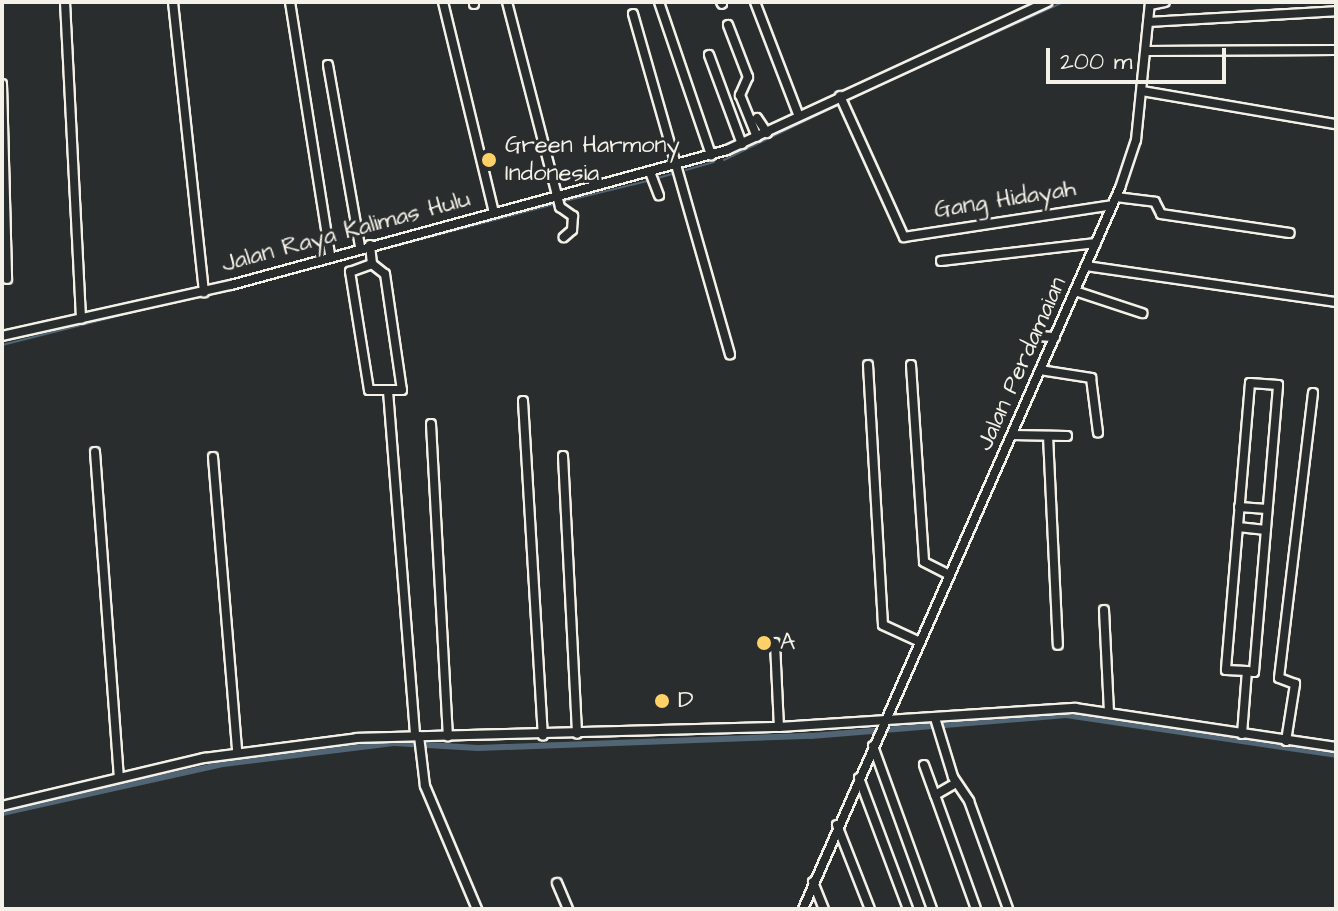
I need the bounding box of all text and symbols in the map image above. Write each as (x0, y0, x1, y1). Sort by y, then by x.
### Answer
scale bar (1050, 32, 1230, 82)
text: 200 m (1060, 45, 1132, 79)
place label: Green Harmony Indonesia (505, 132, 680, 188)
marker: Green Harmony Indonesia (480, 151, 498, 169)
street label: Gang Hidayah (932, 175, 1078, 225)
street label: Jalan Raya Kalimas Hulu (219, 185, 473, 279)
street label: Jalan Perdamaian (971, 273, 1073, 455)
place label: A (780, 629, 795, 657)
marker: A (755, 634, 773, 652)
place label: D (678, 687, 694, 715)
marker: D (653, 692, 671, 710)

